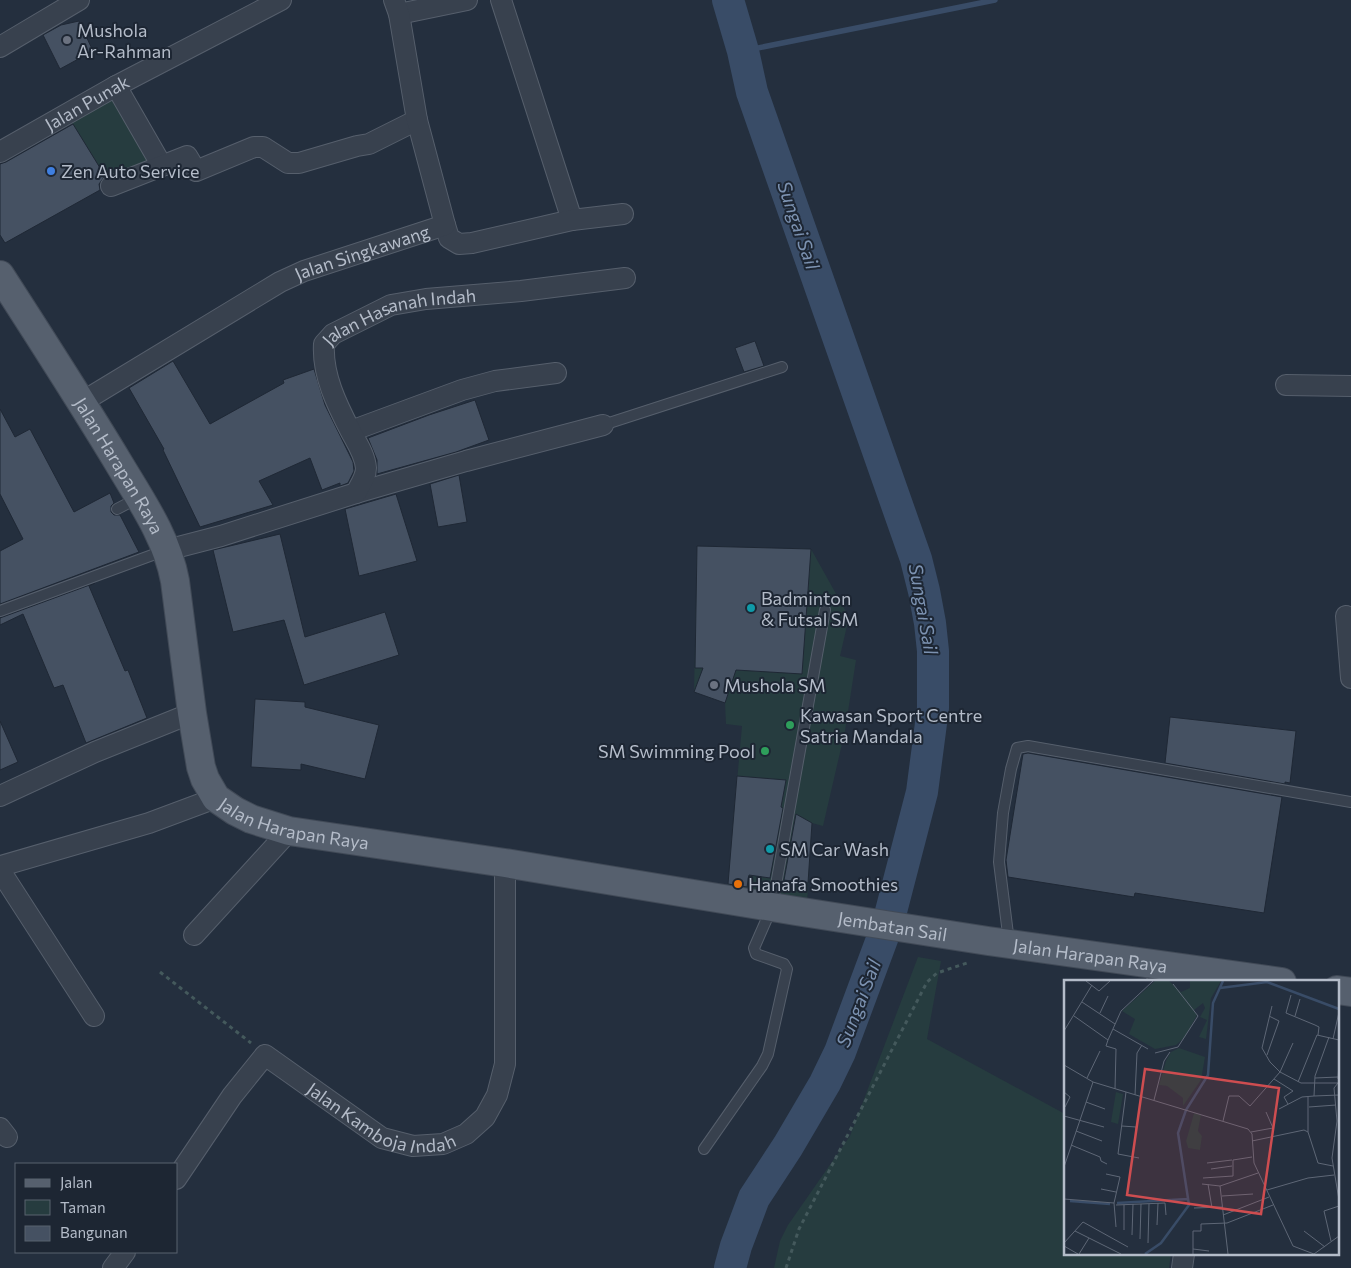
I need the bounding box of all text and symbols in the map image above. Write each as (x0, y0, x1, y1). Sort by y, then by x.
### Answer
place label: Mushola Ar-Rahman (77, 19, 171, 62)
marker: Mushola Ar-Rahman (61, 34, 73, 46)
street label: Jalan Punak (41, 70, 133, 135)
place label: Zen Auto Service (61, 160, 200, 182)
marker: Zen Auto Service (45, 165, 57, 177)
water label: Sungai Sail (773, 178, 825, 273)
street label: Jalan Singkawang (291, 220, 432, 285)
street label: Jalan Hasanah Indah (317, 284, 477, 350)
street label: Jalan Harapan Raya (70, 393, 169, 538)
water label: Sungai Sail (905, 562, 944, 657)
place label: Badminton & Futsal SM (761, 587, 859, 630)
marker: Badminton & Futsal SM (745, 602, 757, 614)
place label: Mushola SM (724, 674, 826, 696)
marker: Mushola SM (708, 679, 720, 691)
place label: Kawasan Sport Centre Satria Mandala (800, 704, 982, 747)
marker: Kawasan Sport Centre Satria Mandala (784, 719, 796, 731)
place label: SM Swimming Pool (598, 740, 755, 762)
marker: SM Swimming Pool (759, 745, 771, 757)
street label: Jalan Harapan Raya (215, 792, 370, 854)
place label: SM Car Wash (780, 838, 889, 860)
marker: SM Car Wash (764, 843, 776, 855)
place label: Hanafa Smoothies (748, 873, 898, 895)
marker: Hanafa Smoothies (732, 878, 744, 890)
street label: Jembatan Sail (836, 907, 949, 945)
street label: Jalan Harapan Raya (1012, 934, 1169, 977)
water label: Sungai Sail (831, 955, 886, 1050)
inset map (1064, 980, 1338, 1256)
street label: Jalan Kamboja Indah (303, 1077, 459, 1157)
legend (15, 1163, 178, 1253)
text: Jalan (60, 1173, 92, 1191)
text: Taman (60, 1198, 106, 1216)
text: Bangunan (60, 1223, 128, 1241)

